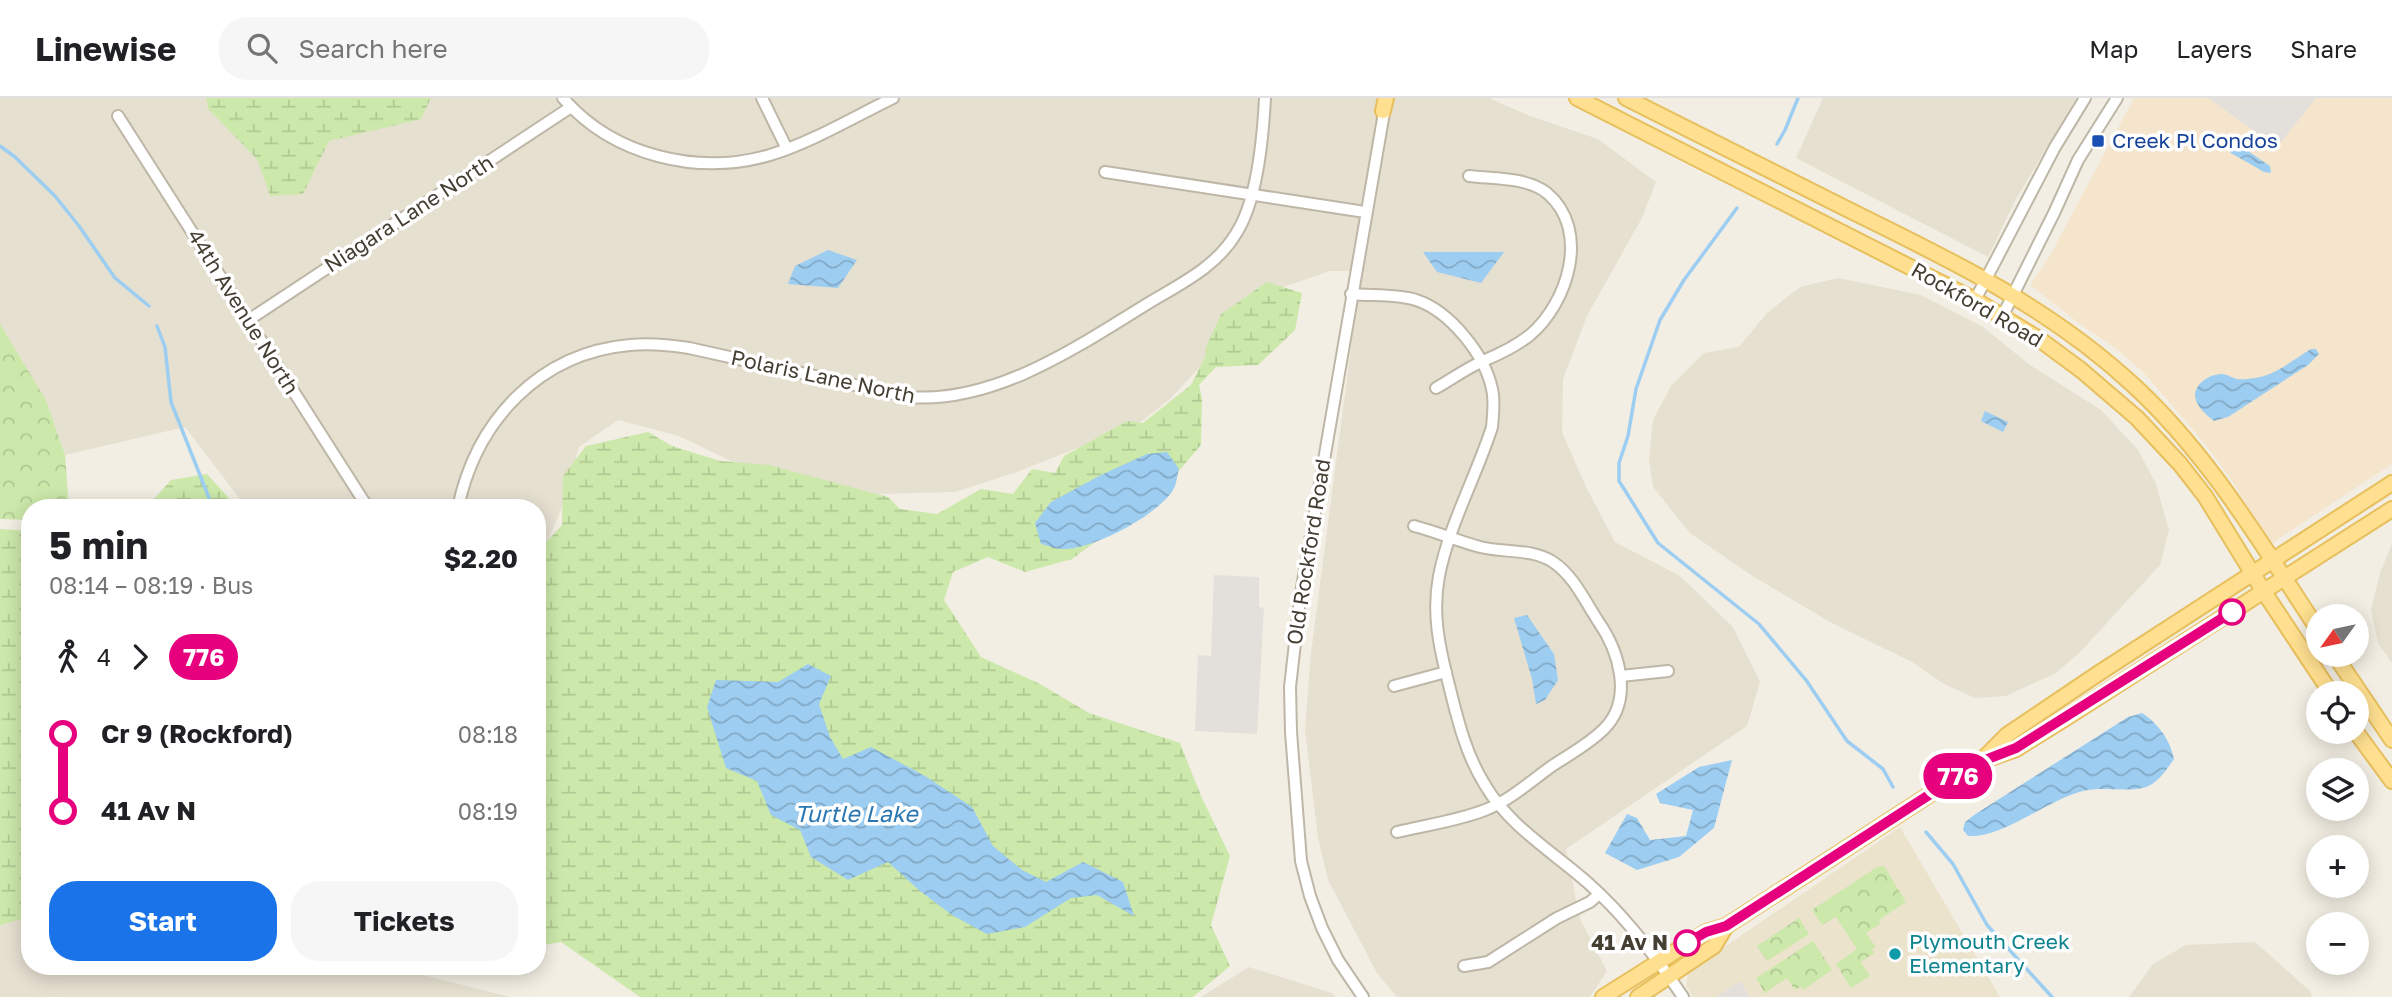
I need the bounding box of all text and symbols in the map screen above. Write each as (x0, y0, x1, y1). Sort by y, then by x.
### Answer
search box (219, 17, 709, 80)
text: Linewise (35, 29, 177, 68)
icon: search (243, 29, 281, 67)
text: Search here (299, 33, 448, 64)
text: Map (2089, 34, 2138, 63)
text: Layers (2176, 34, 2252, 63)
text: Share (2290, 34, 2357, 63)
place label: Creek Pl Condos (2112, 127, 2278, 153)
marker: Creek Pl Condos (2090, 133, 2106, 149)
street label: Niagara Lane North (319, 149, 498, 277)
street label: 44th Avenue North (182, 224, 305, 399)
street label: Rockford Road (1907, 256, 2048, 352)
street label: Polaris Lane North (729, 344, 918, 408)
street label: Old Rockford Road (1280, 457, 1336, 647)
text: 5 min (49, 522, 148, 567)
text: $2.20 (444, 543, 518, 574)
text: 08:14 – 08:19 · Bus (49, 571, 253, 599)
unlabelled marker (2219, 599, 2245, 625)
north arrow (2306, 604, 2370, 667)
map controls (2306, 604, 2369, 975)
icon: walk (49, 638, 87, 676)
icon: forward (121, 638, 159, 676)
text: 776 (183, 642, 224, 671)
text: 4 (97, 643, 111, 671)
button: locate (2306, 681, 2369, 744)
text: Cr 9 (Rockford) (101, 718, 293, 749)
text: 08:18 (458, 720, 518, 748)
line badge: 776 (1918, 753, 1998, 799)
button: layers (2306, 758, 2369, 821)
text: 776 (1937, 761, 1979, 790)
text: 41 Av N (101, 795, 196, 826)
text: 08:19 (458, 797, 518, 825)
water label: Turtle Lake (794, 799, 919, 827)
button: + (2306, 835, 2369, 898)
button: Start (49, 881, 277, 961)
button: Tickets (291, 881, 518, 961)
button: − (2306, 912, 2369, 975)
place label: Plymouth Creek Elementary (1909, 928, 2070, 978)
place label: 41 Av N (1591, 929, 1668, 955)
marker: 41 Av N (1674, 930, 1700, 956)
marker: Plymouth Creek Elementary (1887, 946, 1903, 962)

